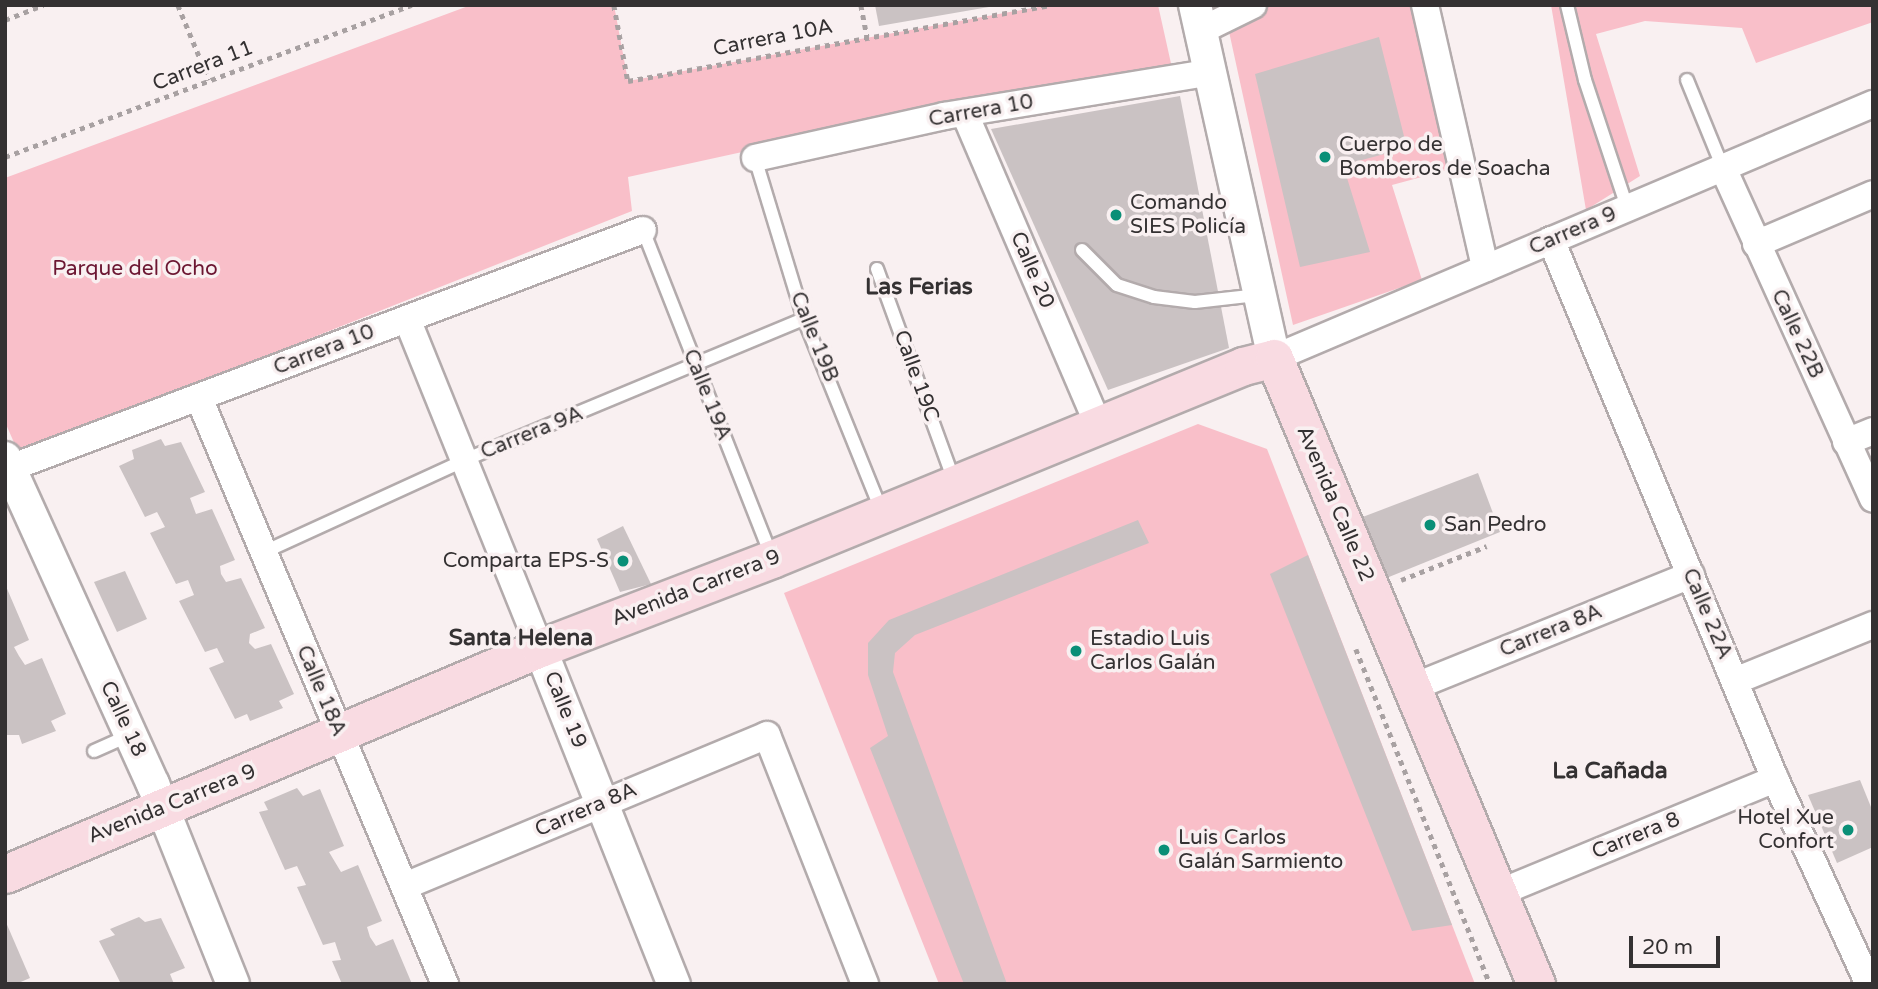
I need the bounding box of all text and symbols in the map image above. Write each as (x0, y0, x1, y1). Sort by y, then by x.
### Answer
street label: Carrera 10A (711, 14, 835, 62)
street label: Carrera 11 (149, 35, 257, 97)
street label: Carrera 10 (927, 89, 1035, 133)
place label: Cuerpo de Bomberos de Soacha (1339, 132, 1551, 182)
marker: Cuerpo de Bomberos de Soacha (1317, 149, 1333, 165)
place label: Comando SIES Policía (1130, 190, 1246, 240)
street label: Carrera 9 (1525, 201, 1621, 261)
marker: Comando SIES Policía (1108, 207, 1124, 223)
street label: Calle 20 (1005, 228, 1059, 312)
park label: Parque del Ocho (52, 256, 218, 282)
district label: Las Ferias (865, 273, 973, 301)
street label: Calle 22B (1765, 286, 1829, 382)
street label: Calle 19B (784, 288, 844, 386)
street label: Carrera 10 (270, 319, 378, 381)
street label: Calle 19C (888, 327, 944, 425)
street label: Calle 19A (677, 346, 737, 444)
street label: Carrera 9A (477, 401, 587, 465)
street label: Avenida Calle 22 (1291, 422, 1379, 586)
place label: San Pedro (1444, 512, 1546, 538)
marker: San Pedro (1422, 517, 1438, 533)
street label: Avenida Carrera 9 (608, 544, 784, 632)
place label: Comparta EPS-S (443, 548, 609, 574)
marker: Comparta EPS-S (615, 553, 631, 569)
street label: Calle 22A (1677, 565, 1737, 663)
street label: Carrera 8A (1496, 599, 1606, 663)
district label: Santa Helena (449, 624, 593, 652)
place label: Estadio Luis Carlos Galán (1090, 626, 1215, 676)
street label: Calle 18A (291, 642, 351, 740)
marker: Estadio Luis Carlos Galán (1068, 643, 1084, 659)
street label: Calle 19 (538, 668, 592, 752)
street label: Calle 18 (95, 677, 151, 761)
district label: La Cañada (1552, 757, 1668, 785)
street label: Avenida Carrera 9 (84, 759, 260, 849)
street label: Carrera 8A (531, 777, 641, 843)
place label: Hotel Xue Confort (1737, 805, 1834, 855)
street label: Carrera 8 (1588, 807, 1684, 865)
marker: Hotel Xue Confort (1840, 822, 1856, 838)
place label: Luis Carlos Galán Sarmiento (1178, 825, 1343, 875)
marker: Luis Carlos Galán Sarmiento (1156, 842, 1172, 858)
scale bar (1633, 922, 1724, 966)
text: 20 m (1642, 935, 1693, 960)

